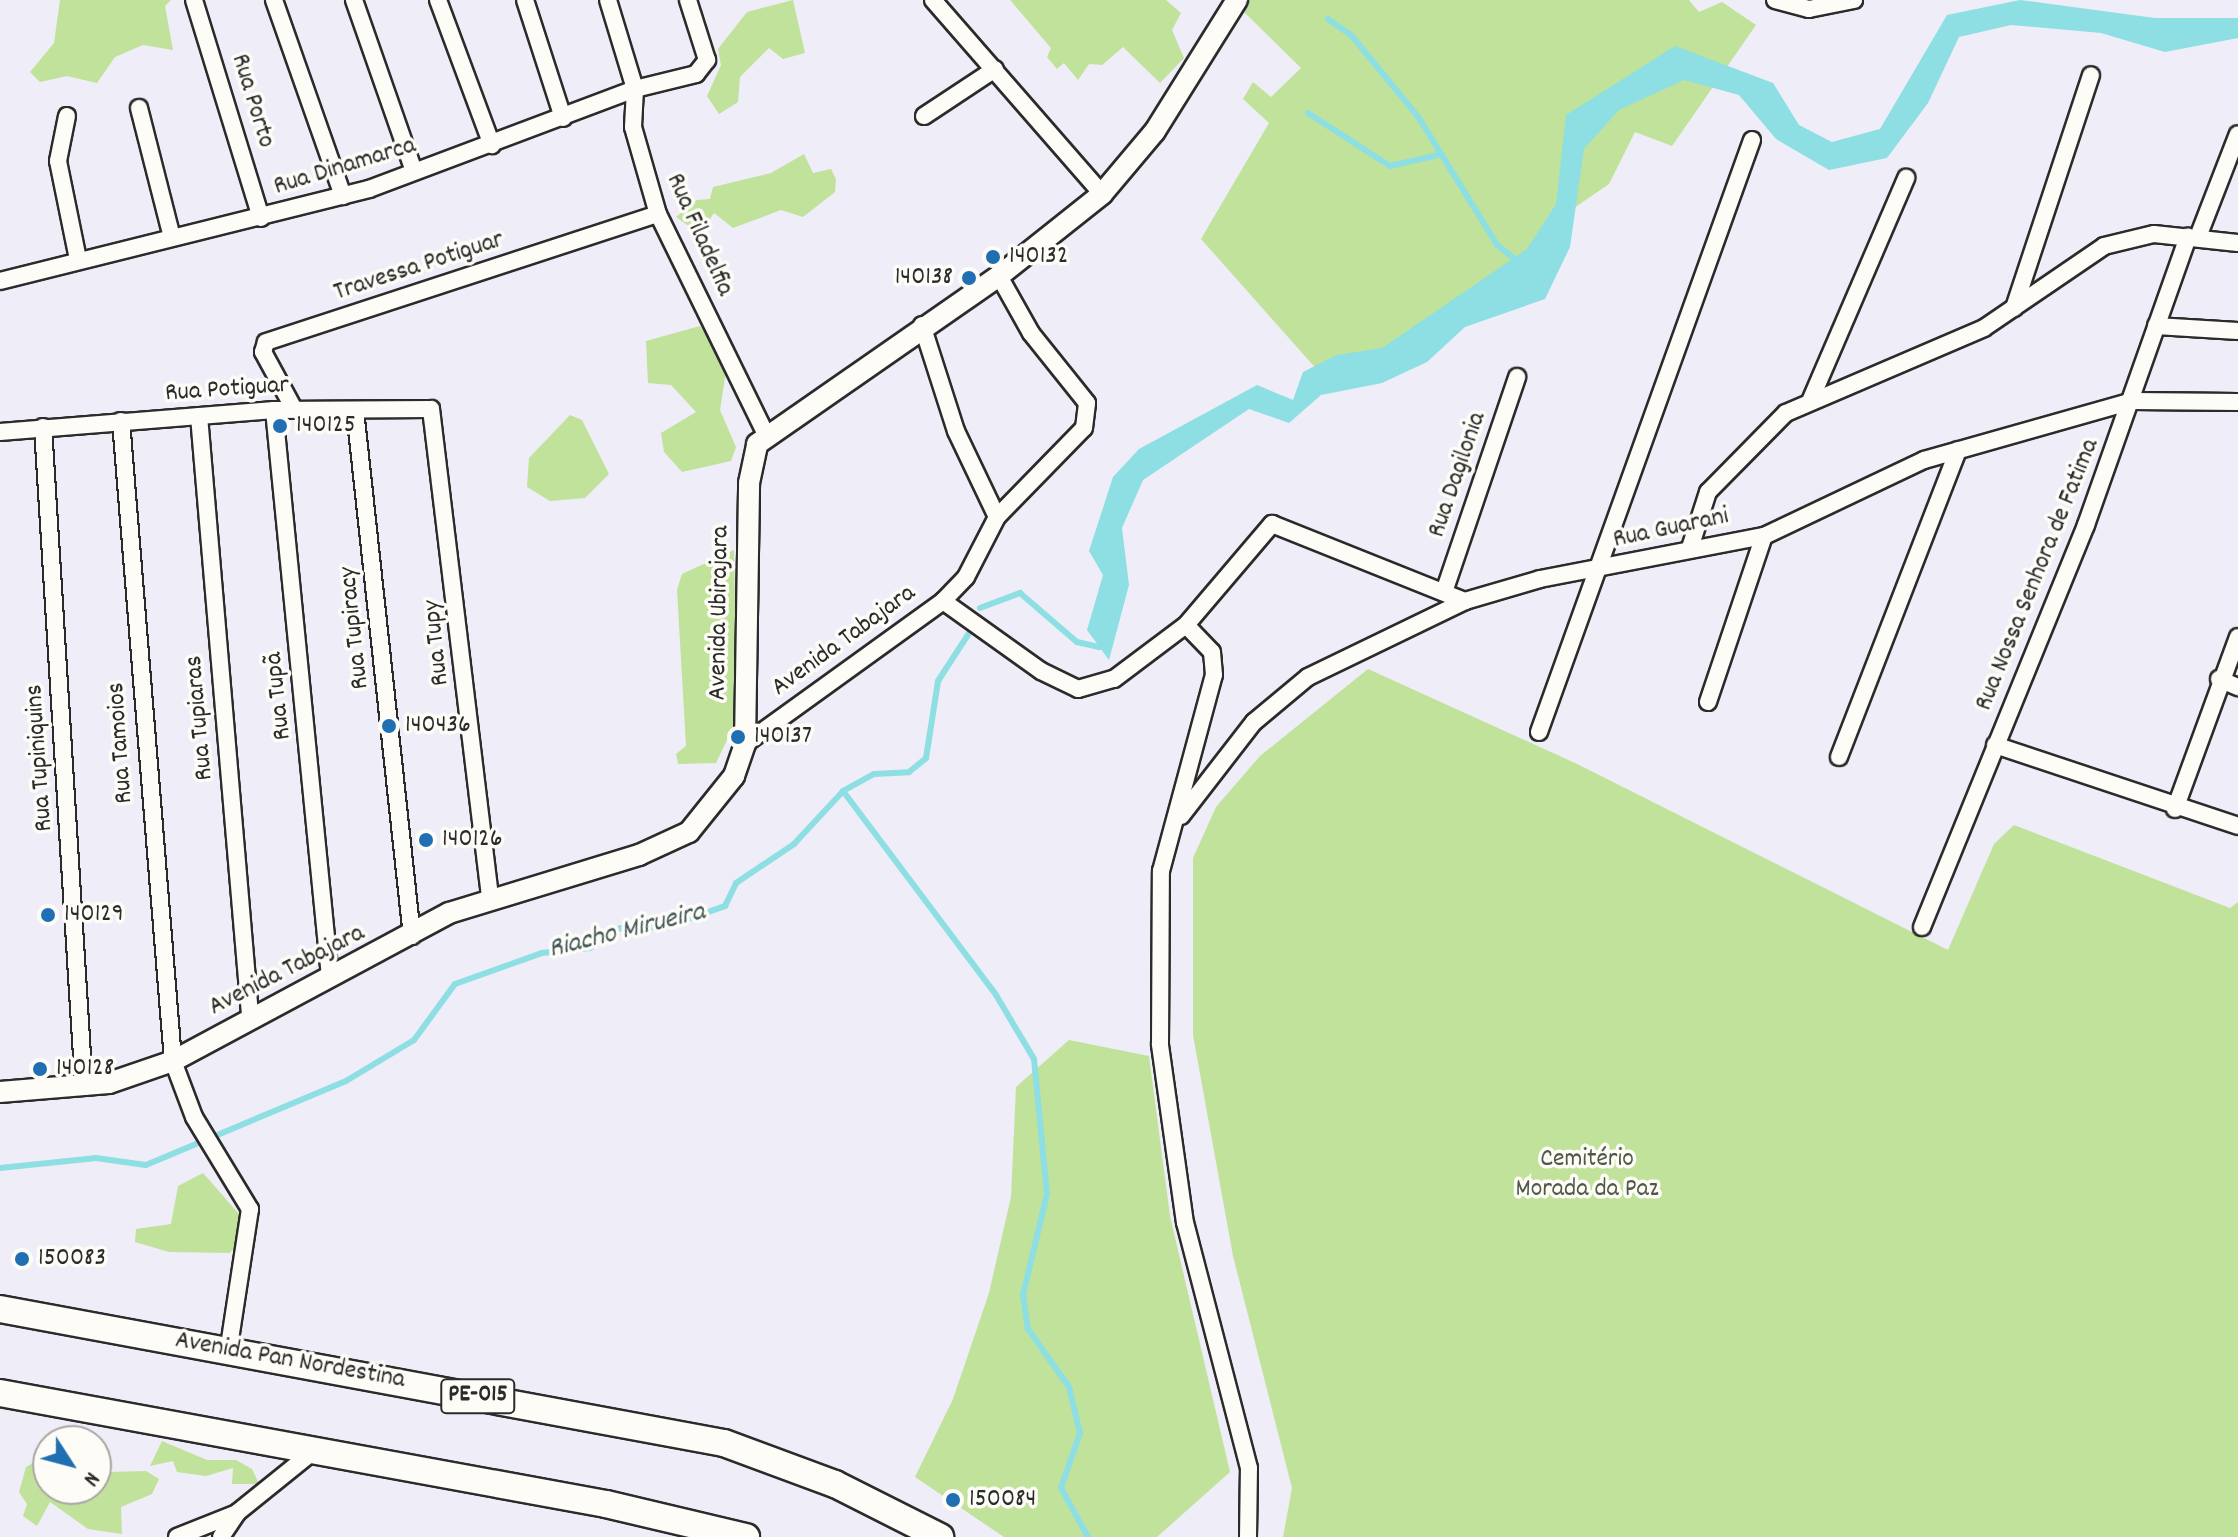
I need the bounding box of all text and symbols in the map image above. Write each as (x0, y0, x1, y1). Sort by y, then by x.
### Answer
street label: Rua Porto (223, 50, 281, 152)
street label: Rua Dinamarca (270, 131, 420, 203)
street label: Rua Filadelfia (658, 169, 740, 301)
street label: Travessa Potiguar (330, 225, 508, 309)
place label: 140132 (1009, 241, 1068, 273)
marker: 140132 (984, 248, 1002, 266)
place label: 140138 (895, 262, 953, 294)
marker: 140138 (960, 269, 978, 287)
street label: Rua Potiguar (164, 370, 290, 410)
street label: Rua Dagilonia (1422, 408, 1494, 542)
place label: 140125 (296, 410, 356, 442)
marker: 140125 (271, 417, 289, 435)
street label: Rua Nossa Senhora de Fatima (1969, 435, 2107, 715)
street label: Rua Guarani (1610, 502, 1732, 556)
street label: Avenida Ubirajara (703, 525, 737, 701)
street label: Rua Tupiracy (333, 565, 377, 691)
street label: Avenida Tabajara (766, 578, 922, 704)
street label: Rua Tupy (417, 599, 457, 687)
street label: Rua Tupã (259, 650, 299, 742)
street label: Rua Tupiaras (179, 654, 221, 782)
street label: Rua Tamoios (101, 681, 141, 805)
street label: Rua Tupiniquins (19, 683, 61, 833)
place label: 140436 (405, 710, 471, 742)
marker: 140436 (380, 717, 398, 735)
place label: 140137 (754, 721, 812, 753)
marker: 140137 (729, 728, 747, 746)
place label: 140126 (442, 824, 502, 856)
marker: 140126 (417, 831, 435, 849)
water label: Riacho Mirueira (545, 896, 709, 968)
place label: 140129 (64, 899, 124, 931)
marker: 140129 (39, 906, 57, 924)
street label: Avenida Tabajara (204, 918, 370, 1024)
place label: 140128 (56, 1053, 114, 1085)
marker: 140128 (31, 1060, 49, 1078)
park label: Cemitério Morada da Paz (1515, 1144, 1659, 1206)
place label: 150083 (38, 1243, 106, 1275)
marker: 150083 (13, 1250, 31, 1268)
street label: Avenida Pan Nordestina (173, 1325, 407, 1397)
road number: PE-015 (440, 1376, 516, 1416)
north arrow (32, 1425, 112, 1505)
text: N (74, 1465, 106, 1492)
place label: 150084 (969, 1484, 1036, 1516)
marker: 150084 (944, 1491, 962, 1509)

